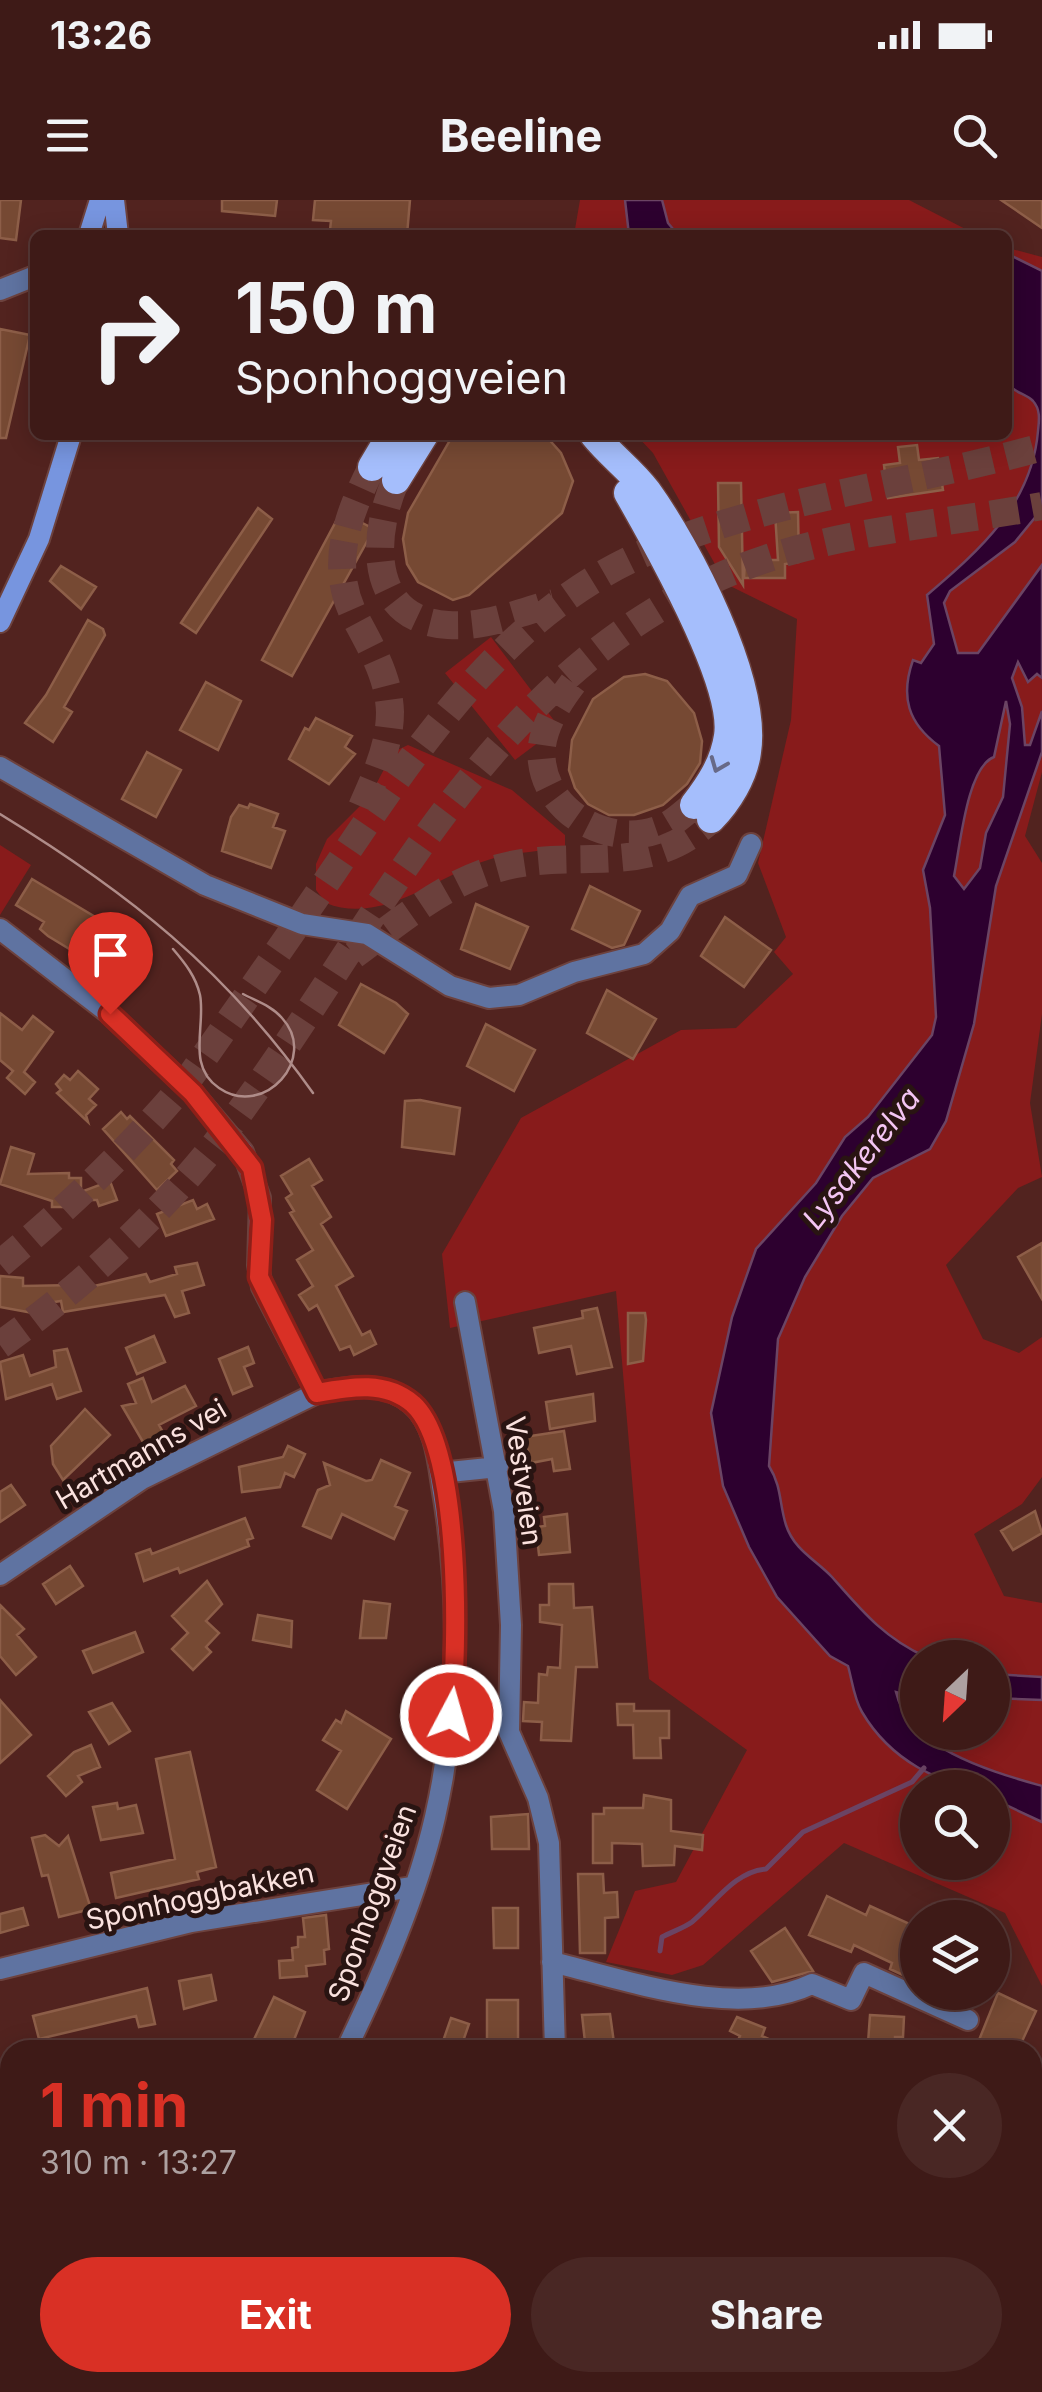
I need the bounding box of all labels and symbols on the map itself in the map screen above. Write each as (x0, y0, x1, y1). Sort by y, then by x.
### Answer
one-way arrow (710, 755, 730, 773)
pin (68, 912, 153, 1015)
water label: Lysakerelva (795, 1080, 927, 1236)
street label: Hartmanns vei (50, 1392, 232, 1516)
street label: Vestveien (498, 1414, 550, 1548)
north arrow (900, 1640, 1010, 1750)
position arrow (399, 1663, 503, 1767)
street label: Sponhoggveien (321, 1800, 423, 2006)
street label: Sponhoggbakken (83, 1855, 317, 1937)

